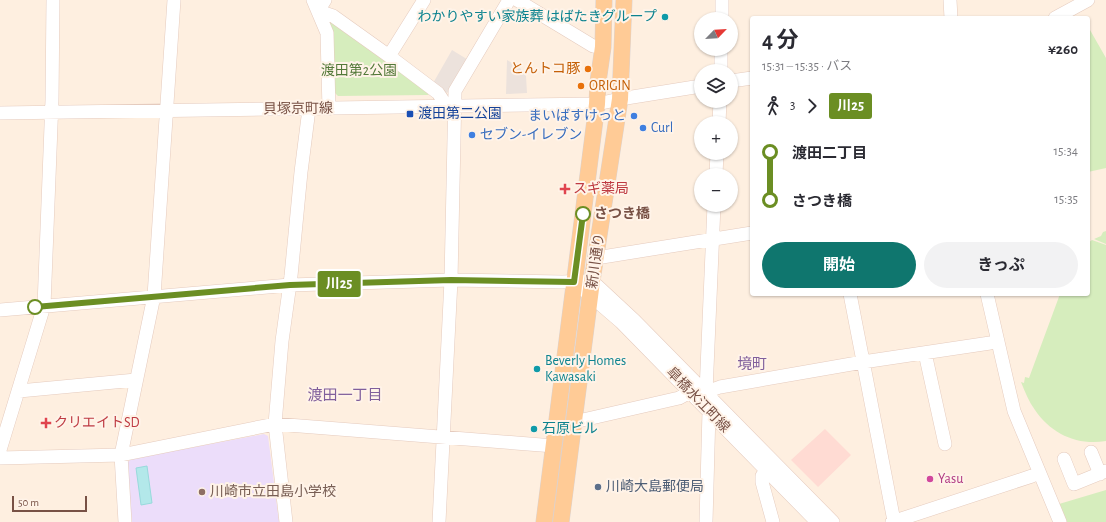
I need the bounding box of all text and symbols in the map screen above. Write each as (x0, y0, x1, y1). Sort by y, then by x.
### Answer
place label: わかりやすい家族葬 はばたきグループ (418, 8, 657, 24)
marker: わかりやすい家族葬 はばたきグループ (660, 12, 670, 22)
north arrow (694, 12, 738, 56)
map controls (694, 12, 738, 212)
text: 4 分 (762, 29, 798, 51)
text: ¥260 (1048, 42, 1078, 57)
text: 15:31 – 15:35 · バス (762, 60, 852, 73)
place label: とんトコ豚 (510, 61, 581, 76)
park label: 渡田第2公園 (321, 62, 397, 78)
marker: とんトコ豚 (583, 64, 593, 74)
button: layers (694, 64, 738, 108)
place label: ORIGIN (589, 79, 631, 93)
marker: ORIGIN (576, 81, 586, 91)
icon: walk (762, 95, 784, 117)
icon: forward (801, 95, 823, 117)
text: 3 (790, 99, 795, 112)
text: 川25 (837, 99, 864, 113)
street label: 貝塚京町線 (263, 100, 333, 117)
place label: 渡田第二公園 (418, 105, 502, 121)
place label: まいばすけっと (528, 108, 626, 123)
marker: 渡田第二公園 (405, 109, 415, 119)
marker: まいばすけっと (629, 111, 639, 121)
button: + (694, 116, 738, 160)
place label: Curl (651, 121, 673, 135)
marker: Curl (638, 123, 648, 133)
place label: セブン-イレブン (480, 126, 582, 142)
marker: セブン-イレブン (467, 130, 477, 140)
text: 15:34 (1054, 145, 1078, 158)
text: 渡田二丁目 (792, 146, 867, 161)
button: − (694, 168, 738, 212)
place label: スギ薬局 (573, 181, 629, 196)
marker: スギ薬局 (560, 184, 570, 194)
text: 15:35 (1054, 193, 1078, 206)
text: さつき橋 (792, 194, 852, 209)
marker: さつき橋 (575, 206, 591, 222)
place label: さつき橋 (594, 206, 650, 221)
street label: 新川通り (584, 232, 607, 290)
button: 開始 (762, 242, 916, 288)
button: きっぷ (924, 242, 1078, 288)
line badge: 川25 (316, 271, 362, 297)
text: 川25 (326, 277, 352, 291)
unlabelled marker (27, 299, 43, 315)
place label: Beverly Homes Kawasaki (545, 354, 626, 384)
district label: 境町 (737, 356, 767, 372)
marker: Beverly Homes Kawasaki (532, 364, 542, 374)
street label: 皐橋水江町線 (664, 364, 734, 435)
district label: 渡田一丁目 (307, 387, 383, 403)
place label: クリエイトSD (54, 415, 140, 430)
marker: クリエイトSD (41, 418, 51, 428)
place label: 石原ビル (542, 421, 598, 436)
marker: 石原ビル (529, 424, 539, 434)
place label: Yasu (938, 472, 963, 486)
marker: Yasu (925, 474, 935, 484)
place label: 川崎大島郵便局 (606, 479, 704, 494)
marker: 川崎大島郵便局 (593, 482, 603, 492)
place label: 川崎市立田島小学校 (210, 484, 336, 499)
marker: 川崎市立田島小学校 (197, 487, 207, 497)
scale bar (12, 494, 87, 513)
text: 50 m (18, 497, 39, 508)

